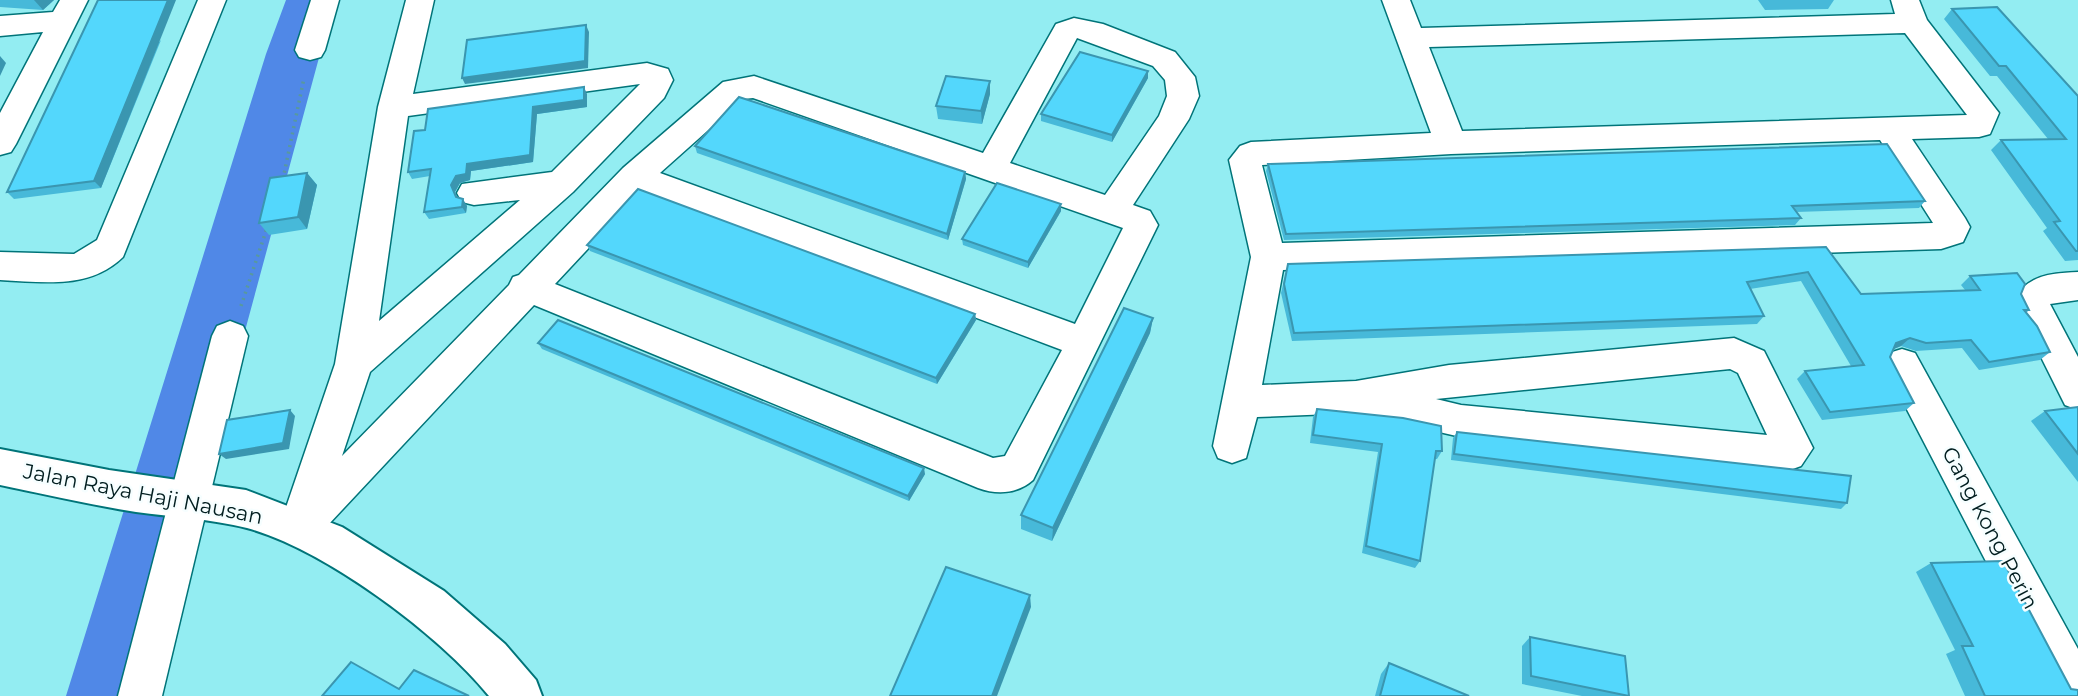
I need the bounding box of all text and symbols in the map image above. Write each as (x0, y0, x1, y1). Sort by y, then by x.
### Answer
street label: Gang Kong Perin (1937, 442, 2044, 613)
street label: Jalan Raya Haji Nausan (20, 458, 265, 529)

